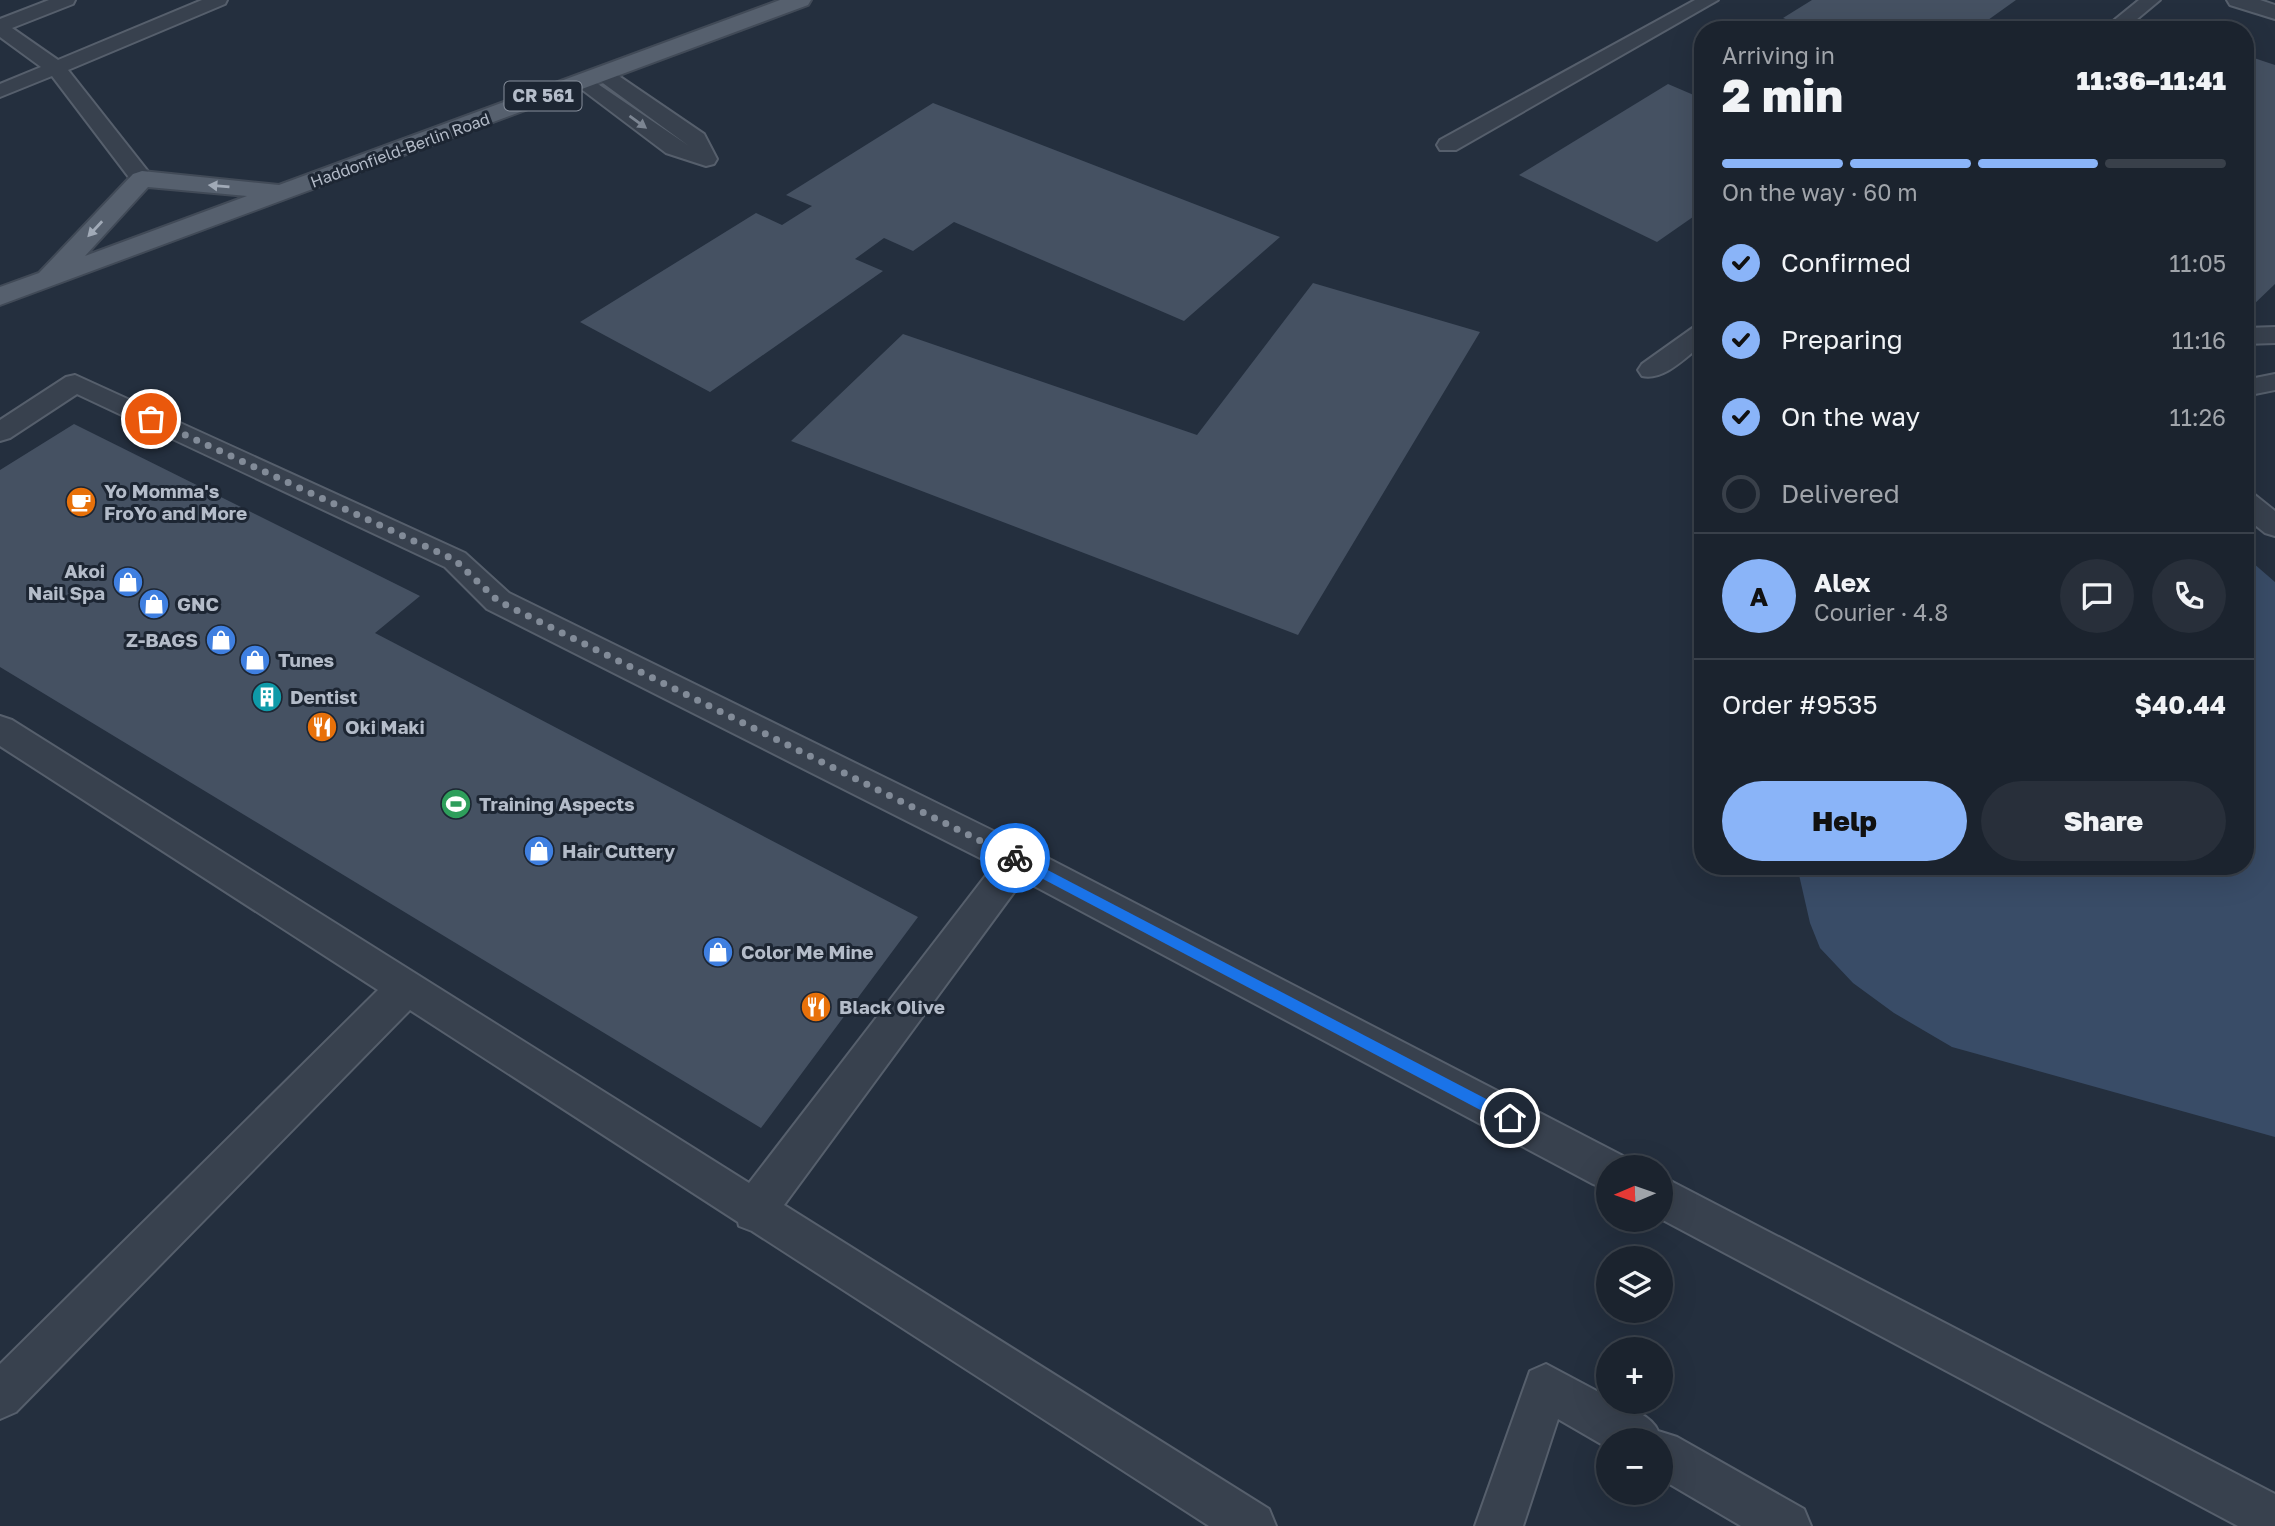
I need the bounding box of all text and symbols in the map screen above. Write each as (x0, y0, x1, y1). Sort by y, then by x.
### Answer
text: Arriving in (1722, 41, 1835, 69)
text: 11:36–11:41 (2076, 65, 2226, 96)
text: 2 min (1722, 67, 1843, 122)
road number: CR 561 (504, 82, 582, 110)
street label: Haddonfield-Berlin Road (308, 108, 492, 192)
one-way arrow (628, 115, 647, 129)
text: On the way · 60 m (1722, 178, 1918, 206)
one-way arrow (207, 180, 229, 191)
one-way arrow (87, 220, 103, 237)
icon: check (1722, 244, 1760, 282)
text: Confirmed (1781, 247, 1911, 278)
text: 11:05 (2169, 249, 2226, 277)
icon: check (1722, 321, 1760, 359)
text: Preparing (1781, 324, 1903, 355)
text: 11:16 (2172, 326, 2226, 354)
pin (121, 389, 181, 449)
icon: check (1722, 398, 1760, 436)
icon: bag (132, 400, 170, 438)
text: On the way (1781, 401, 1920, 432)
text: 11:26 (2170, 403, 2226, 431)
text: Delivered (1781, 478, 1900, 509)
place label: Yo Momma's FroYo and More (104, 479, 247, 524)
cafe icon: Yo Momma's FroYo and More (64, 485, 98, 519)
place label: Akoi Nail Spa (28, 559, 105, 604)
button: chat (2060, 559, 2134, 633)
button: phone (2152, 559, 2226, 633)
shop icon: Akoi Nail Spa (111, 565, 145, 599)
text: Alex (1814, 567, 1871, 598)
text: A (1750, 581, 1768, 612)
shop icon: GNC (137, 587, 171, 621)
place label: GNC (177, 592, 219, 615)
text: Courier · 4.8 (1814, 598, 1948, 626)
shop icon: Z-BAGS (204, 623, 238, 657)
place label: Z-BAGS (126, 628, 198, 651)
shop icon: Tunes (238, 643, 272, 677)
place label: Tunes (278, 648, 335, 671)
building icon: Dentist (250, 680, 284, 714)
place label: Dentist (290, 685, 358, 708)
text: Order #9535 (1722, 689, 1878, 720)
text: $40.44 (2135, 689, 2226, 720)
restaurant icon: Oki Maki (305, 710, 339, 744)
place label: Oki Maki (345, 715, 425, 738)
button: Help (1722, 781, 1967, 861)
button: Share (1981, 781, 2226, 861)
sports icon: Training Aspects (439, 787, 473, 821)
place label: Training Aspects (479, 792, 635, 815)
courier (980, 823, 1050, 893)
shop icon: Hair Cuttery (522, 834, 556, 868)
place label: Hair Cuttery (562, 839, 676, 862)
icon: bike (996, 839, 1034, 877)
shop icon: Color Me Mine (701, 935, 735, 969)
place label: Color Me Mine (741, 940, 873, 963)
restaurant icon: Black Olive (799, 990, 833, 1024)
place label: Black Olive (839, 995, 945, 1018)
pin (1480, 1088, 1540, 1148)
icon: home (1491, 1099, 1529, 1137)
north arrow (1596, 1155, 1673, 1232)
map controls (1596, 1155, 1673, 1505)
button: layers (1596, 1246, 1673, 1323)
button: + (1596, 1337, 1673, 1414)
button: − (1596, 1428, 1673, 1505)

